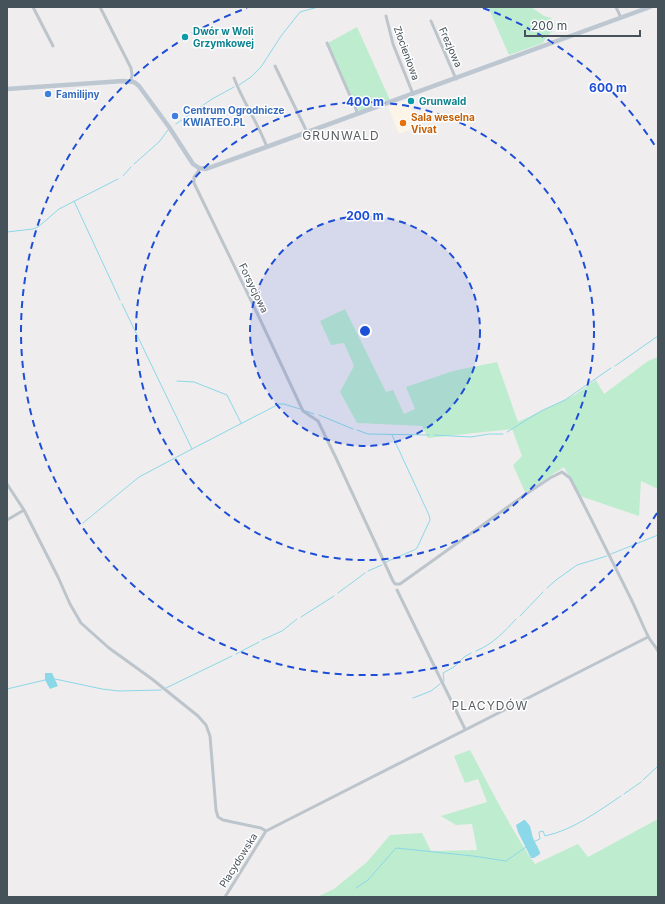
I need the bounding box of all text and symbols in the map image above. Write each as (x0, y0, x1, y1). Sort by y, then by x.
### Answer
scale bar (525, 12, 640, 38)
text: 200 m (531, 18, 567, 33)
street label: Złocieniowa (392, 24, 422, 82)
place label: Dwór w Woli Grzymkowej (193, 25, 254, 50)
street label: Frezjowa (437, 25, 465, 69)
marker: Dwór w Woli Grzymkowej (180, 32, 190, 42)
text: 600 m (589, 80, 627, 95)
place label: Familijny (56, 88, 100, 101)
marker: Familijny (43, 89, 53, 99)
text: 400 m (346, 94, 384, 109)
place label: Grunwald (419, 95, 466, 107)
marker: Grunwald (406, 96, 416, 106)
place label: Centrum Ogrodnicze KWIATEO.PL (183, 104, 284, 128)
marker: Centrum Ogrodnicze KWIATEO.PL (170, 111, 180, 121)
place label: Sala weselna Vivat (411, 111, 475, 135)
marker: Sala weselna Vivat (398, 118, 408, 128)
district label: GRUNWALD (302, 128, 380, 143)
text: 200 m (346, 208, 384, 223)
street label: Forsycjowa (237, 261, 271, 315)
centre of rings (358, 324, 372, 338)
district label: PLACYDÓW (452, 698, 528, 713)
street label: Placydowska (217, 831, 259, 889)

